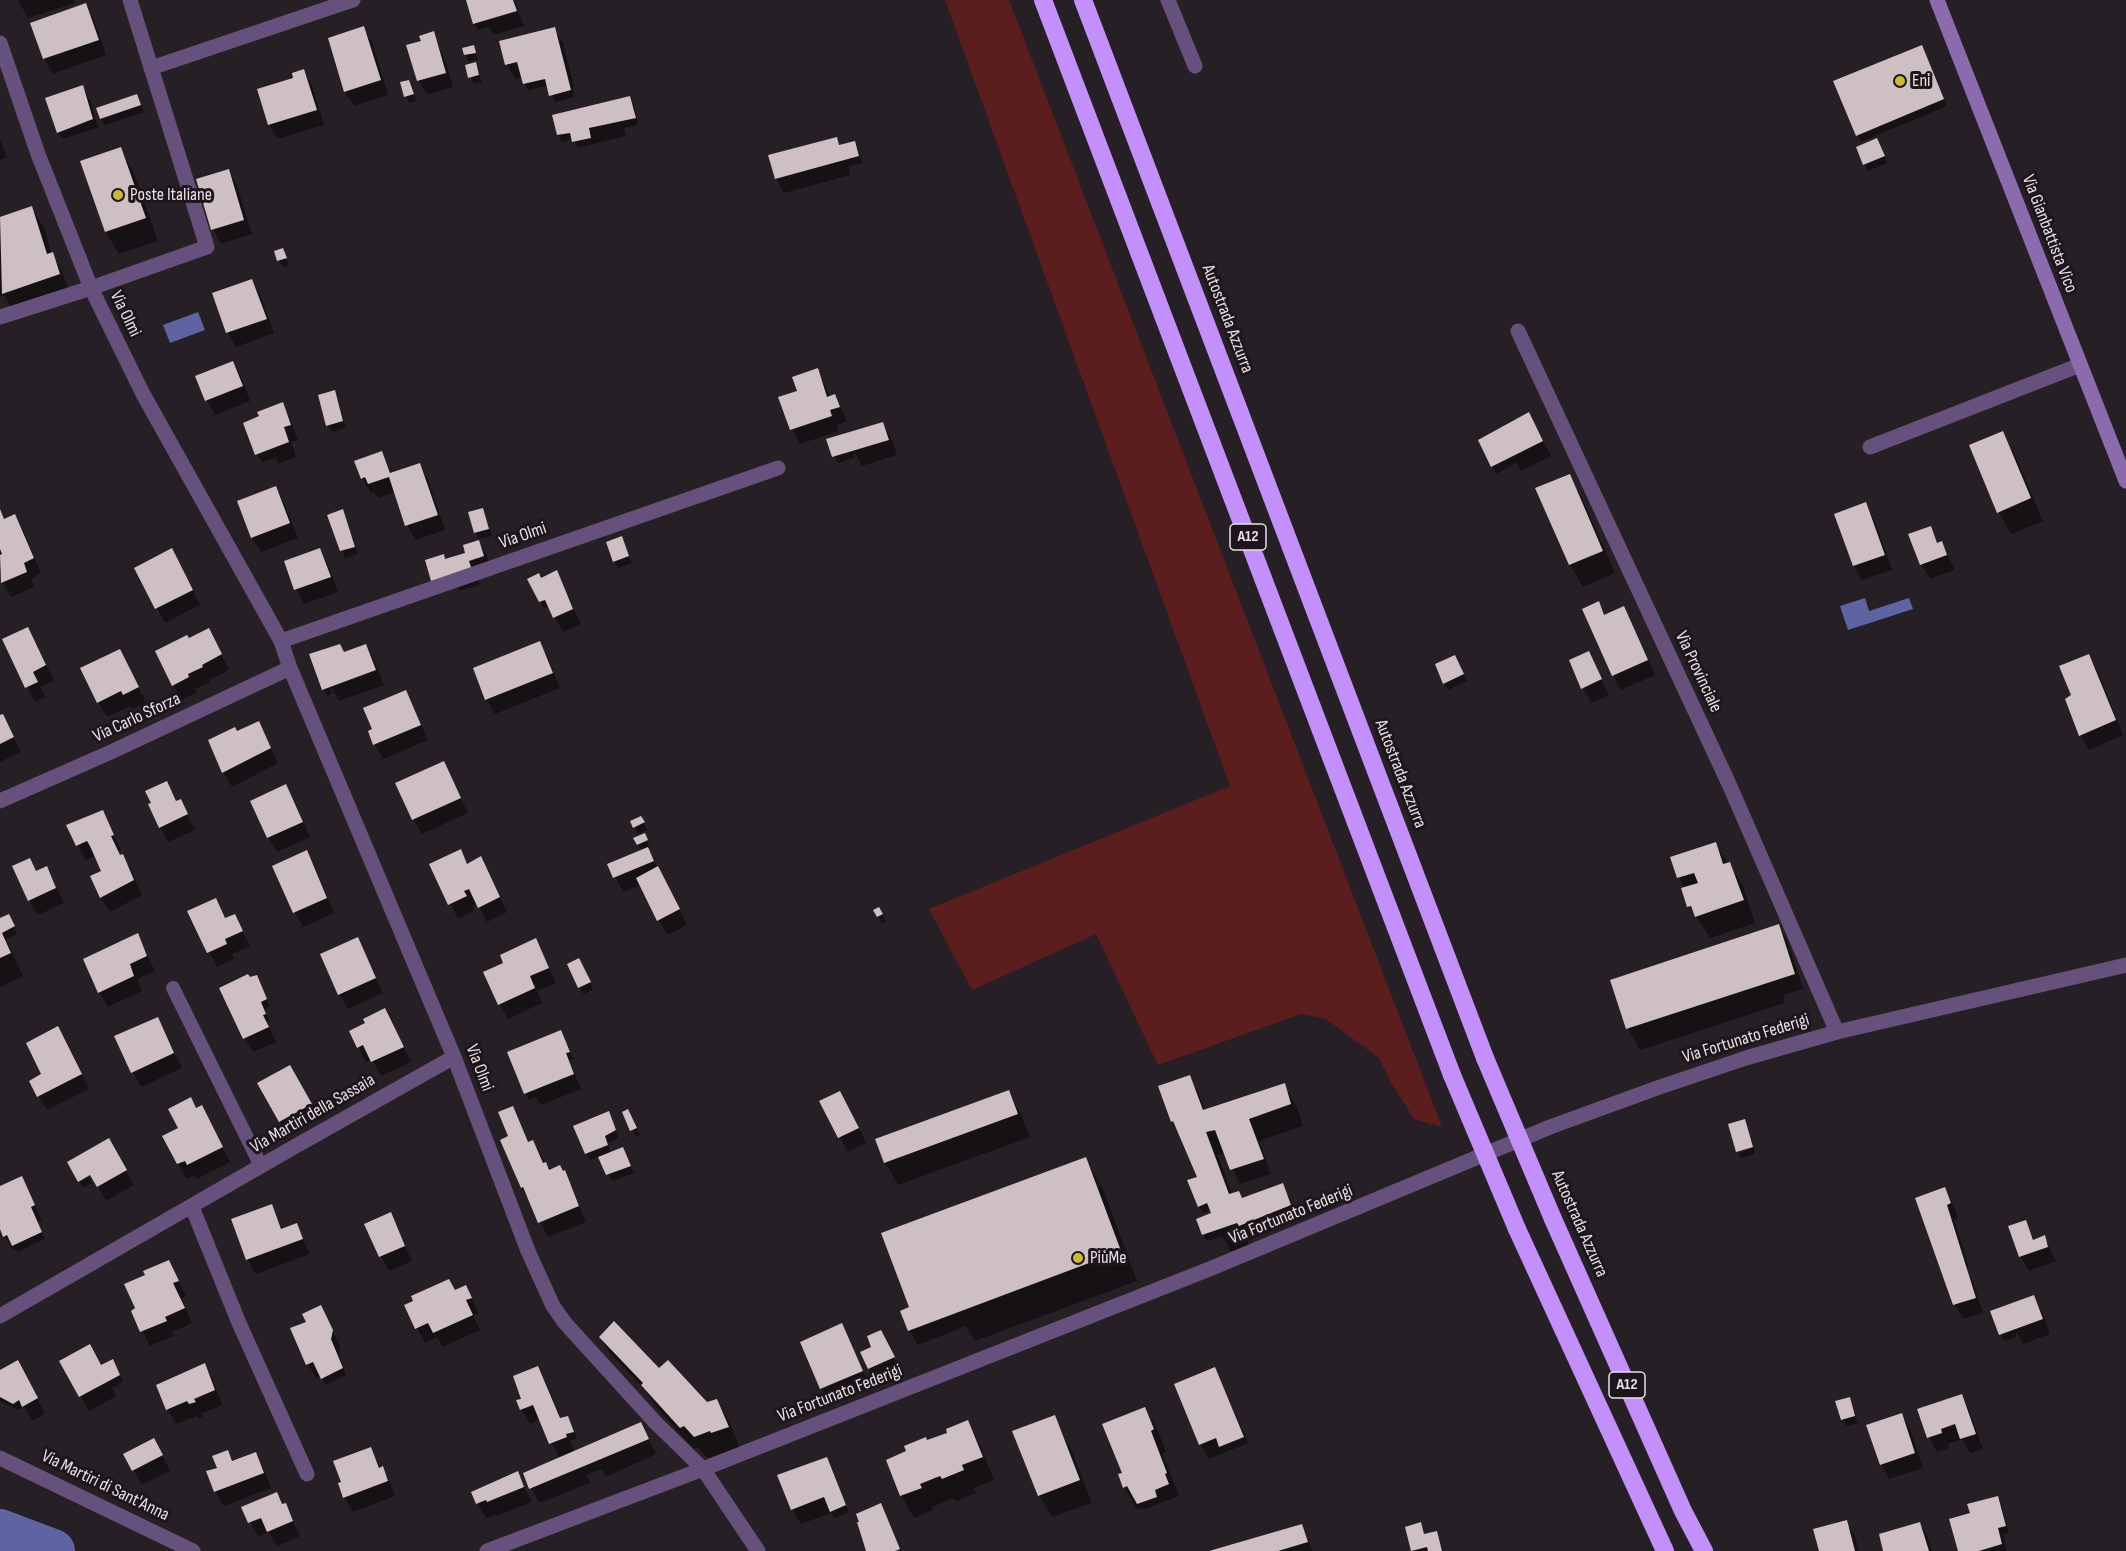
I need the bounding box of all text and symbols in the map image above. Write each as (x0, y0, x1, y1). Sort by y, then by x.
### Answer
place label: Eni (1912, 70, 1930, 92)
marker: Eni (1893, 74, 1907, 88)
street label: Via Gianbattista Vico (2017, 172, 2081, 296)
place label: Poste Italiane (130, 184, 212, 206)
marker: Poste Italiane (111, 188, 125, 202)
street label: Autostrada Azzurra (1196, 262, 1258, 376)
street label: Via Olmi (105, 288, 145, 340)
street label: Via Olmi (497, 518, 549, 554)
road number: A12 (1230, 524, 1266, 550)
street label: Via Provinciale (1670, 628, 1726, 716)
street label: Via Carlo Sforza (90, 688, 184, 748)
street label: Autostrada Azzurra (1369, 717, 1431, 831)
street label: Via Fortunato Federigi (1680, 1009, 1812, 1069)
street label: Via Olmi (460, 1042, 498, 1094)
street label: Via Martiri della Sassaia (247, 1070, 379, 1158)
street label: Autostrada Azzurra (1546, 1167, 1612, 1281)
street label: Via Fortunato Federigi (1226, 1180, 1356, 1250)
place label: PiùMe (1090, 1247, 1126, 1269)
marker: PiùMe (1071, 1251, 1085, 1265)
street label: Via Fortunato Federigi (775, 1360, 905, 1428)
road number: A12 (1609, 1372, 1645, 1398)
street label: Via Martiri di Sant'Anna (38, 1446, 172, 1526)

